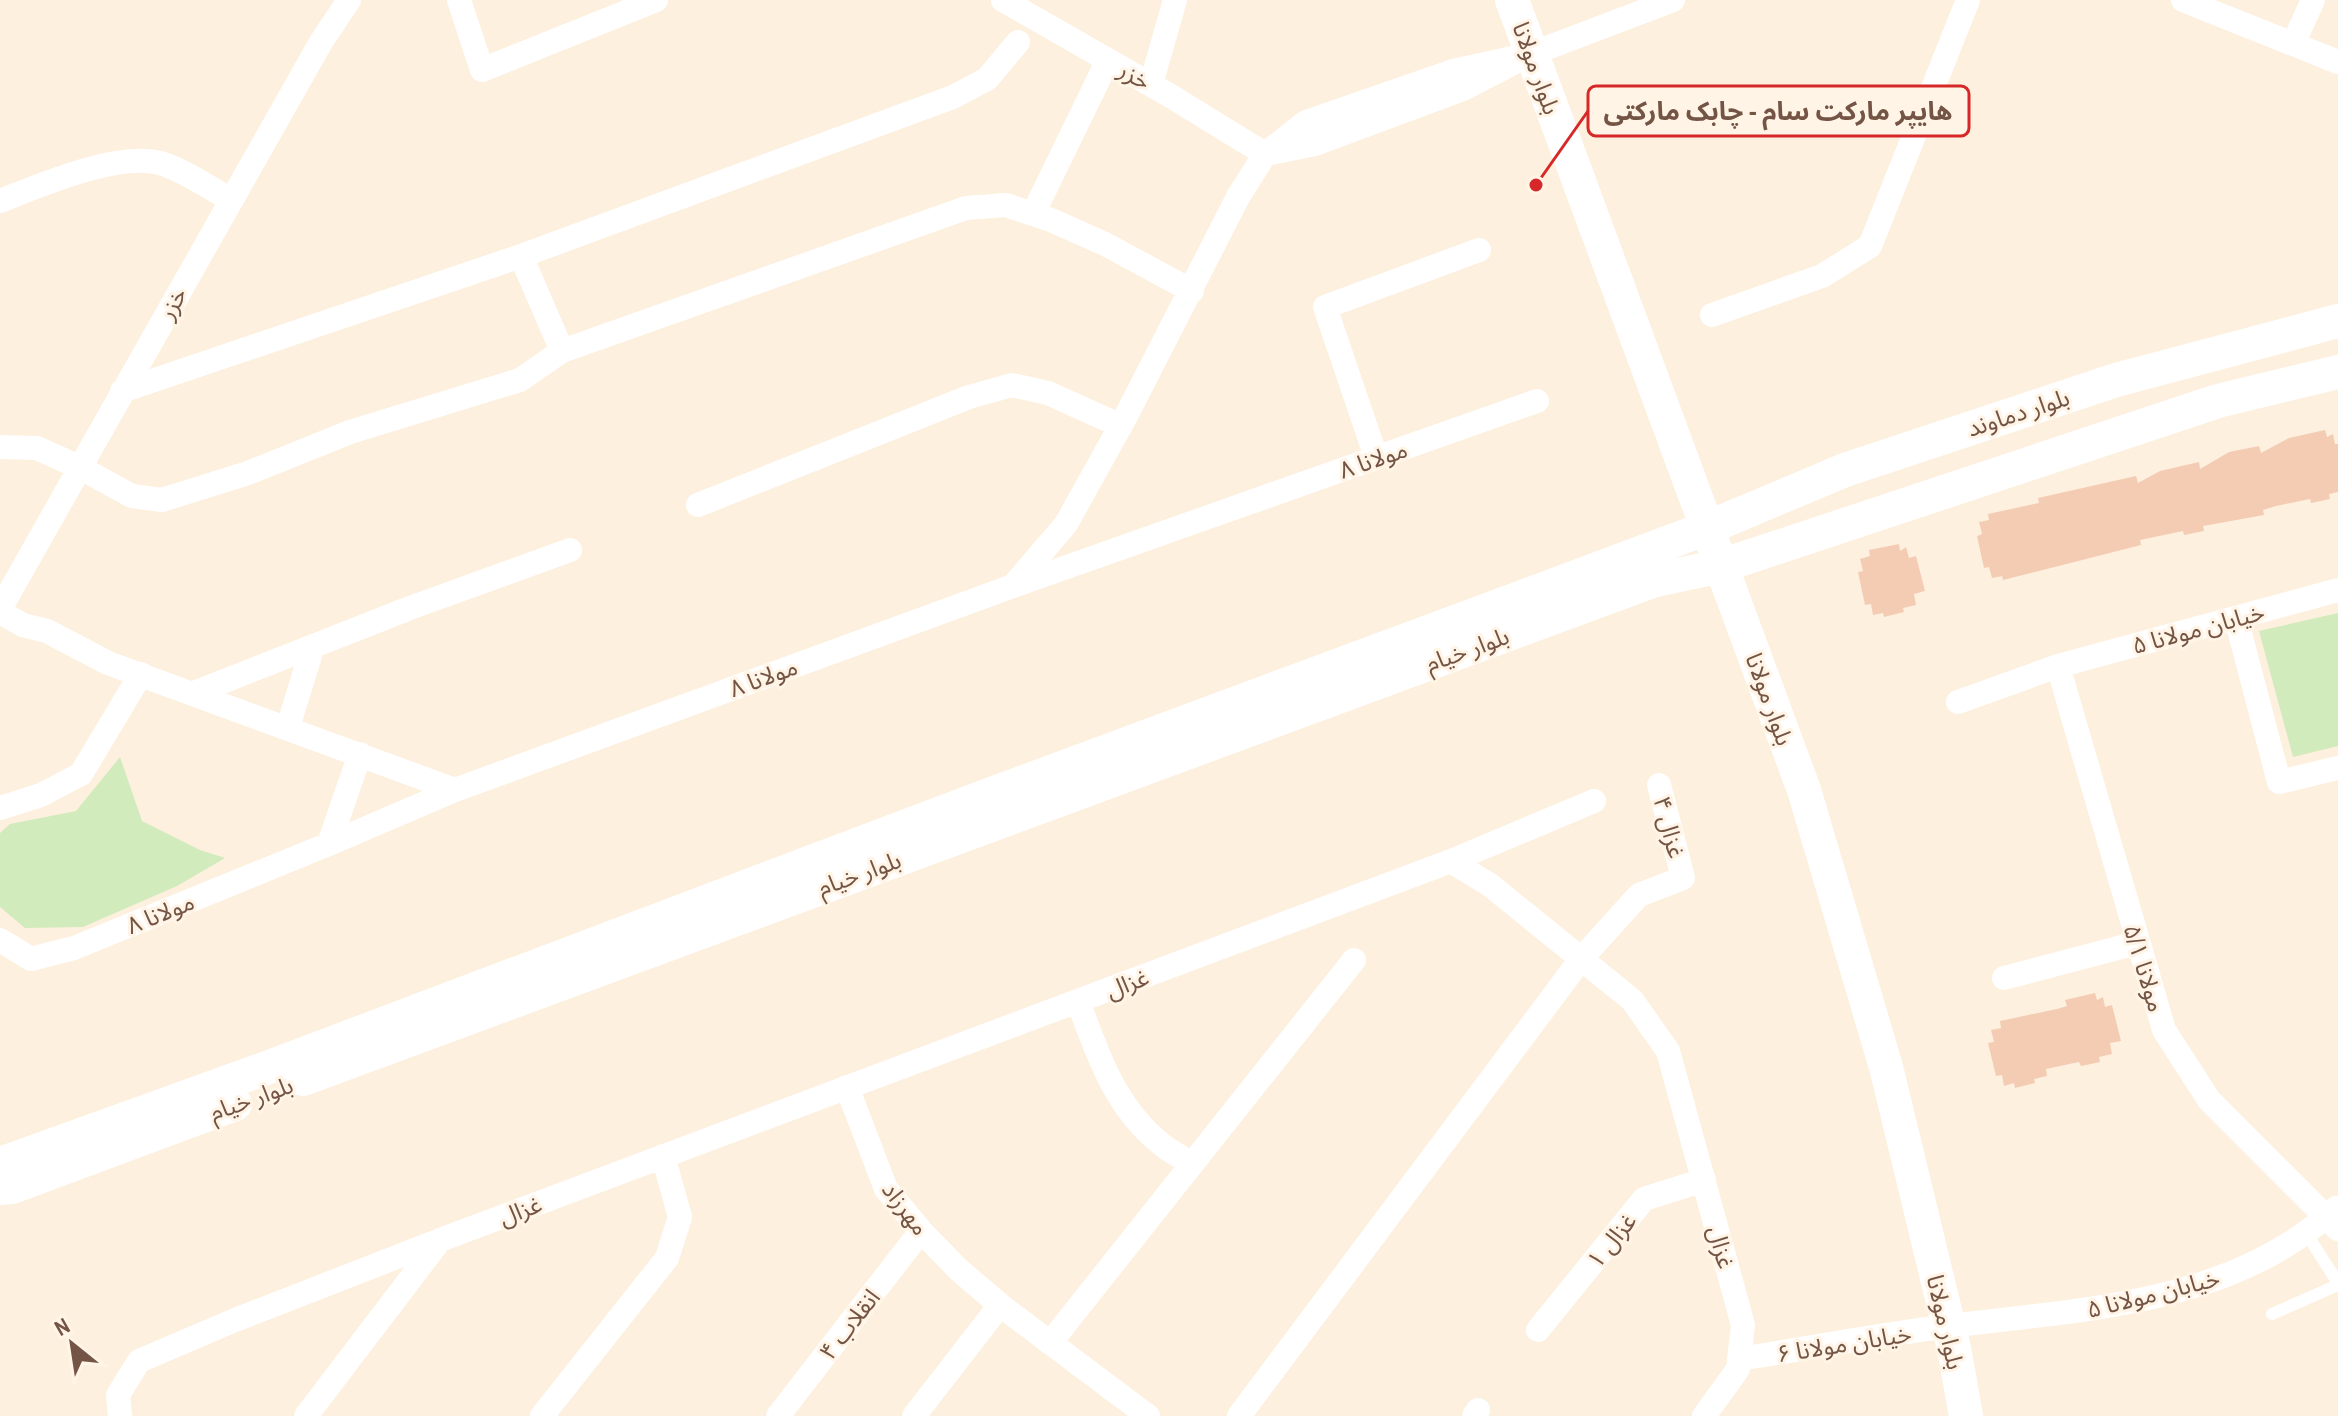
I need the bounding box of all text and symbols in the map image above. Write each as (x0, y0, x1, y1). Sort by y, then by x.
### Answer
street label: بلوار مولانا (1505, 17, 1569, 119)
street label: خزر (1112, 53, 1157, 97)
callout: هایپر مارکت سام - چابک مارکتی (1588, 86, 1969, 136)
text: هایپر مارکت سام - چابک مارکتی (1604, 93, 1952, 131)
street label: خزر (150, 281, 194, 326)
street label: بلوار دماوند (1963, 380, 2073, 444)
street label: مولانا ۸ (1334, 432, 1412, 486)
street label: خیابان مولانا ۵ (2128, 595, 2268, 661)
street label: بلوار خیام (1421, 619, 1514, 682)
street label: بلوار مولانا (1738, 648, 1802, 750)
street label: مولانا ۸ (724, 650, 802, 704)
street label: غزال ۴ (1646, 793, 1694, 861)
street label: بلوار خیام (813, 843, 906, 906)
street label: مولانا ۸ (121, 885, 199, 941)
street label: مولانا ۵/۱ (2117, 920, 2173, 1016)
street label: غزال (1101, 960, 1153, 1006)
street label: بلوار خیام (205, 1068, 298, 1131)
street label: مهرزاد (875, 1175, 937, 1241)
street label: غزال (494, 1187, 546, 1233)
street label: غزال ۱ (1579, 1206, 1643, 1274)
street label: غزال (1701, 1222, 1743, 1272)
street label: خیابان مولانا ۵ (2083, 1261, 2223, 1325)
street label: بلوار مولانا (1920, 1271, 1972, 1373)
street label: انقلاب ۴ (811, 1282, 887, 1366)
north arrow (32, 1304, 112, 1384)
text: N (49, 1310, 75, 1343)
street label: خیابان مولانا ۶ (1774, 1317, 1914, 1369)

